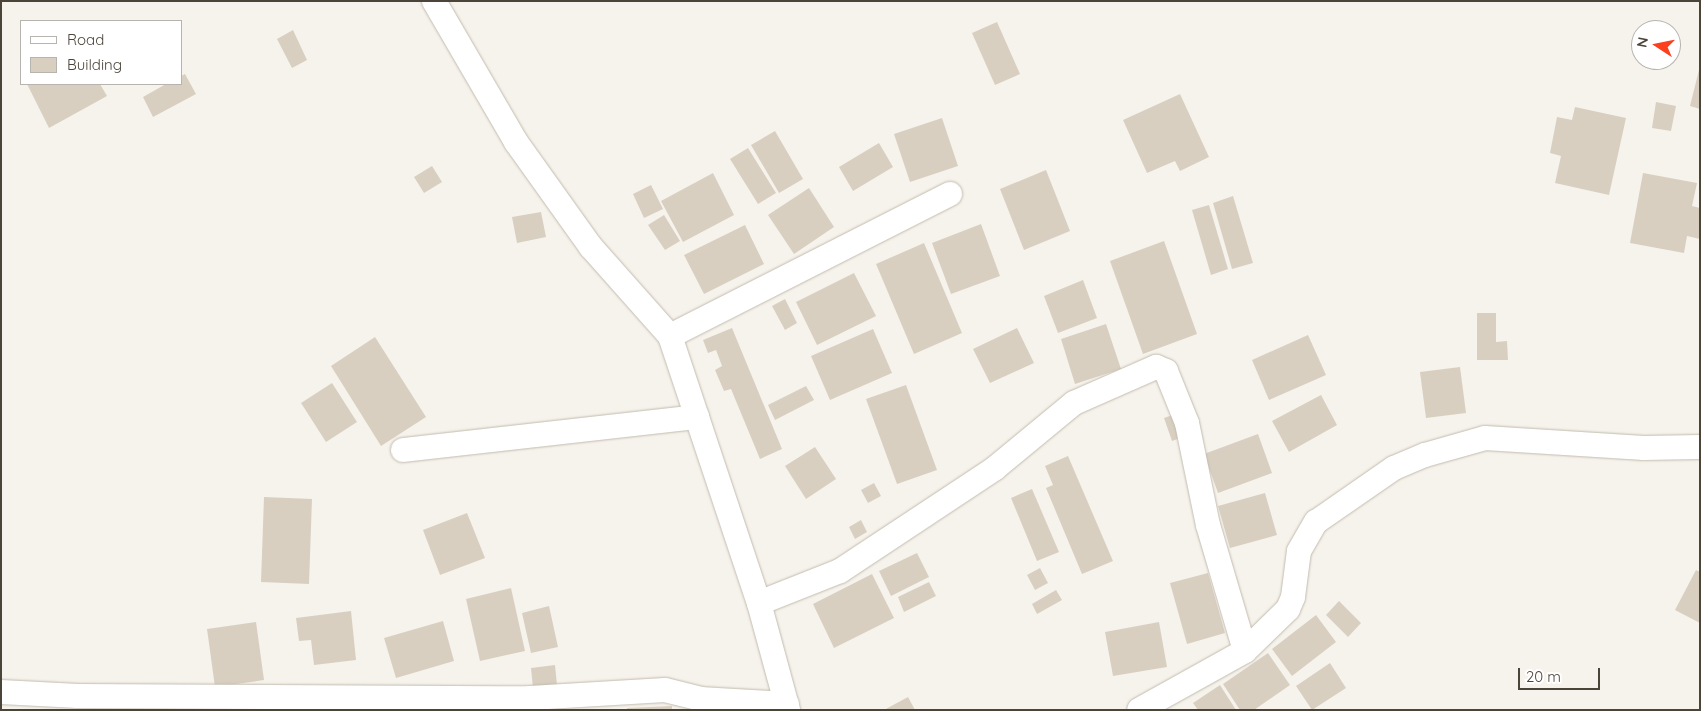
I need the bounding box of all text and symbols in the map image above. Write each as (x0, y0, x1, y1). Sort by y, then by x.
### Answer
legend (20, 20, 182, 85)
north arrow (1631, 20, 1681, 70)
text: Road (67, 30, 104, 49)
text: N (1632, 36, 1652, 49)
text: Building (67, 55, 122, 74)
scale bar (1521, 658, 1604, 690)
text: 20 m (1526, 667, 1561, 686)

